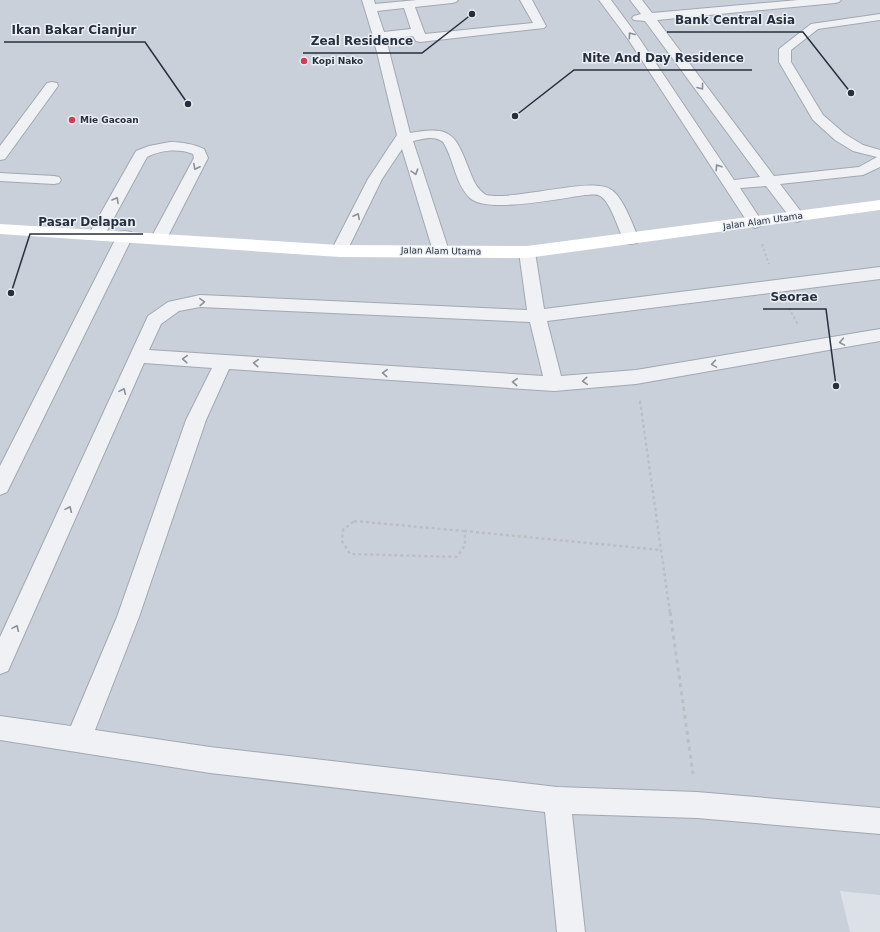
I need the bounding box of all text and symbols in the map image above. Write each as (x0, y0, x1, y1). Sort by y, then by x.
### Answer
callout: Bank Central Asia (667, 8, 803, 32)
text: Bank Central Asia (675, 13, 795, 27)
callout: Ikan Bakar Cianjur (4, 18, 145, 42)
text: Ikan Bakar Cianjur (12, 23, 136, 37)
callout: Zeal Residence (303, 29, 422, 53)
one-way arrow (628, 32, 636, 39)
text: Zeal Residence (311, 34, 413, 48)
callout: Nite And Day Residence (574, 46, 752, 70)
text: Nite And Day Residence (582, 51, 744, 65)
marker: Kopi Nako (299, 56, 309, 66)
place label: Kopi Nako (312, 56, 363, 66)
one-way arrow (696, 83, 703, 90)
marker: Mie Gacoan (67, 115, 77, 125)
place label: Mie Gacoan (80, 115, 139, 125)
one-way arrow (193, 163, 200, 171)
one-way arrow (715, 164, 723, 171)
one-way arrow (410, 169, 419, 176)
one-way arrow (112, 197, 119, 204)
callout: Pasar Delapan (30, 210, 143, 234)
street label: Jalan Alam Utama (721, 210, 804, 232)
one-way arrow (352, 212, 360, 220)
text: Pasar Delapan (38, 215, 136, 229)
street label: Jalan Alam Utama (400, 245, 481, 257)
callout: Seorae (763, 285, 826, 309)
text: Seorae (770, 290, 818, 304)
one-way arrow (199, 298, 205, 306)
one-way arrow (839, 337, 845, 346)
one-way arrow (182, 354, 188, 363)
one-way arrow (253, 358, 259, 367)
one-way arrow (710, 359, 717, 368)
one-way arrow (382, 368, 389, 377)
one-way arrow (512, 377, 518, 386)
one-way arrow (582, 377, 588, 386)
one-way arrow (118, 387, 126, 394)
one-way arrow (64, 506, 72, 513)
one-way arrow (11, 624, 19, 632)

